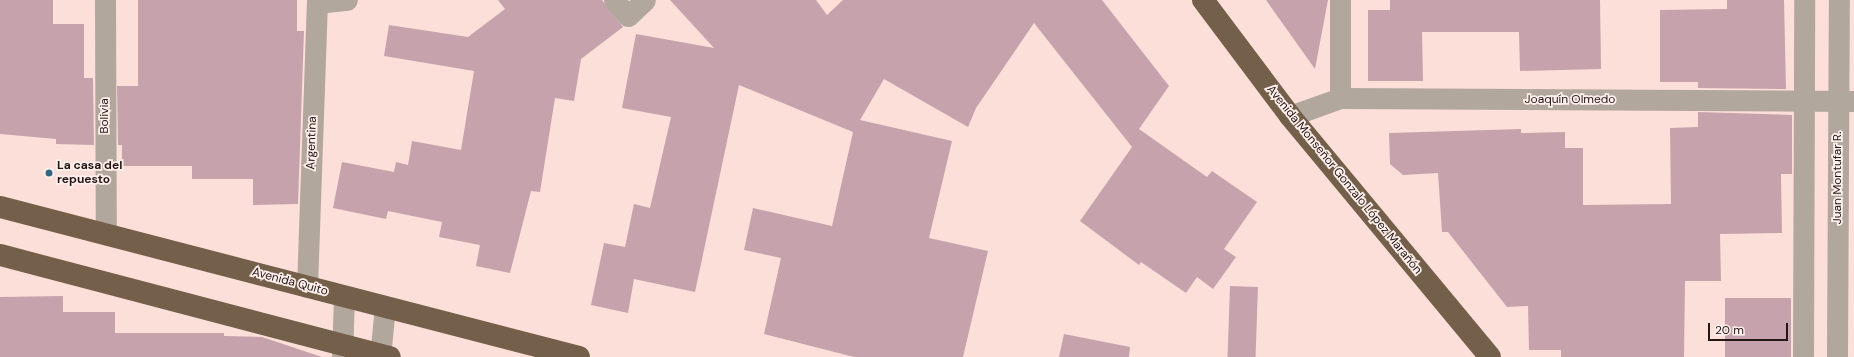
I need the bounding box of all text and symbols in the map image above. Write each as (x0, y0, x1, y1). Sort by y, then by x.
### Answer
street label: Avenida Monseñor Gonzalo López Marañón (1263, 83, 1425, 277)
street label: Joaquín Olmedo (1525, 93, 1615, 107)
street label: Bolivia (98, 98, 112, 134)
street label: Argentina (304, 116, 320, 170)
street label: Juan Montufar R. (1831, 132, 1845, 224)
place label: La casa del repuesto (57, 159, 122, 187)
marker: La casa del repuesto (44, 168, 54, 178)
street label: Avenida Quito (251, 265, 329, 299)
scale bar (1710, 315, 1790, 341)
text: 20 m (1715, 322, 1744, 338)

